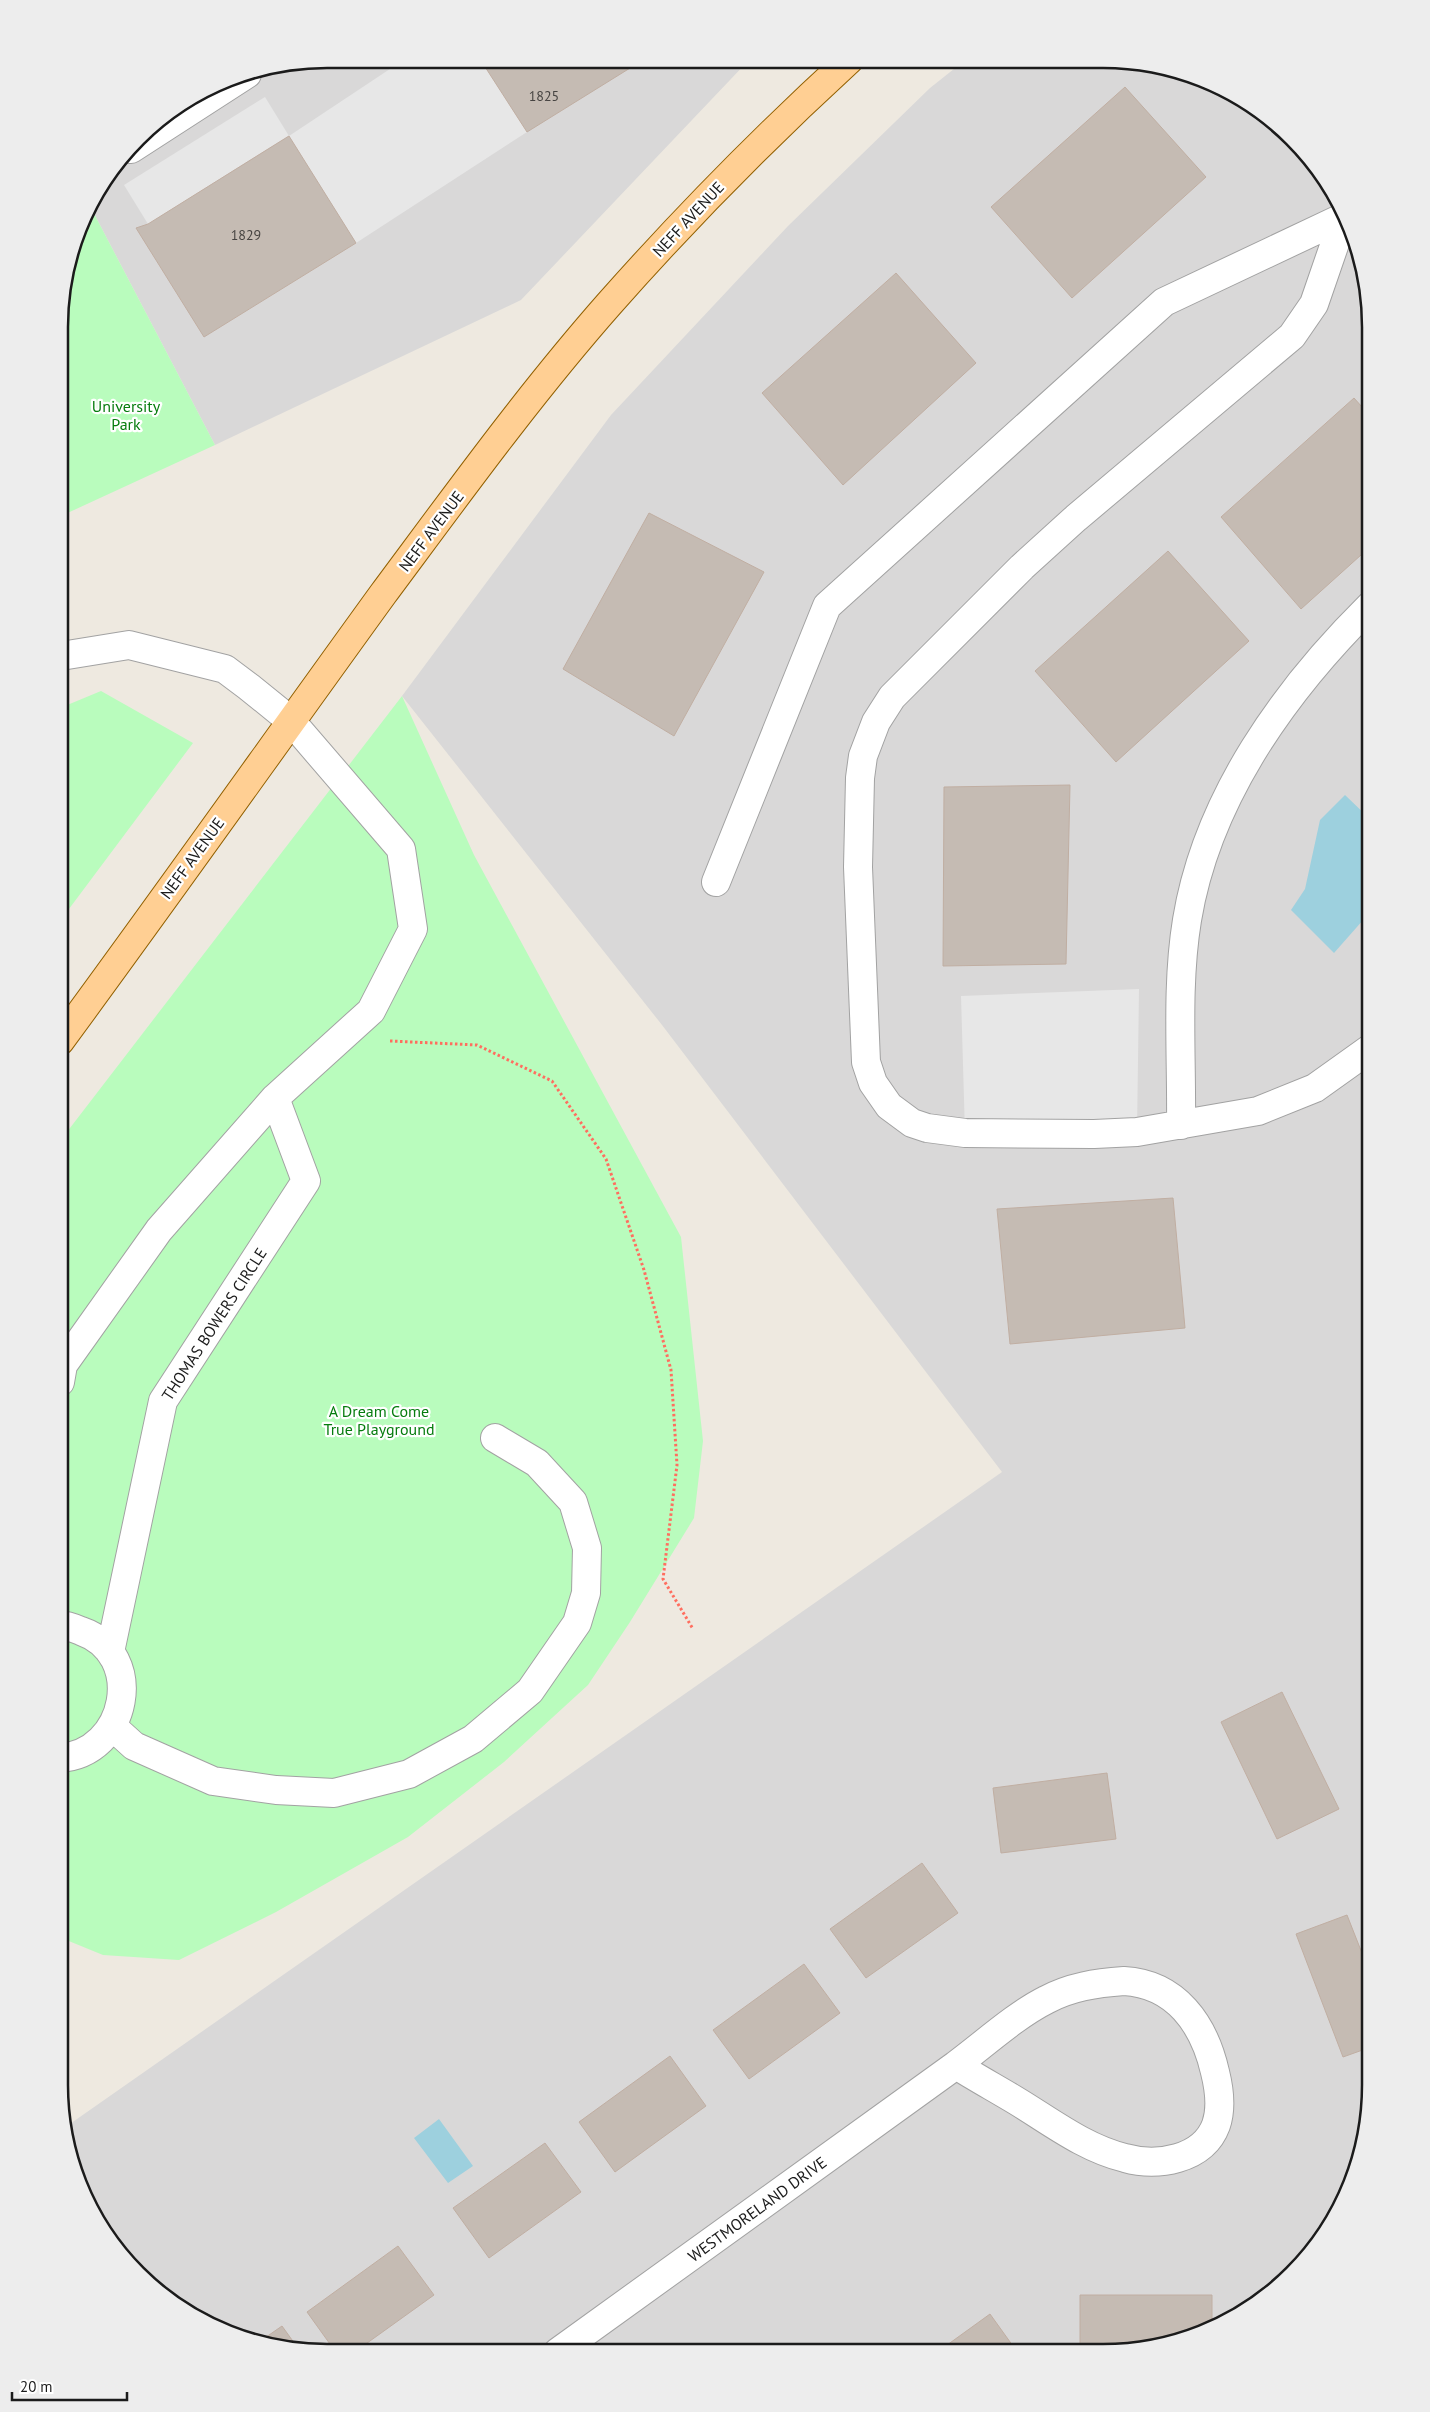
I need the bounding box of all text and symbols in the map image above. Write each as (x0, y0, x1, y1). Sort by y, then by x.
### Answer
house number: 1825 (529, 87, 559, 105)
street label: NEFF AVENUE (648, 177, 728, 261)
house number: 1829 (231, 226, 261, 244)
park label: University Park (92, 396, 161, 434)
street label: NEFF AVENUE (394, 487, 468, 575)
street label: NEFF AVENUE (156, 813, 228, 903)
street label: THOMAS BOWERS CIRCLE (157, 1244, 271, 1404)
park label: A Dream Come True Playground (323, 1401, 435, 1439)
street label: WESTMORELAND DRIVE (684, 2152, 830, 2266)
scale bar (12, 2370, 128, 2402)
text: 20 m (20, 2377, 53, 2396)

